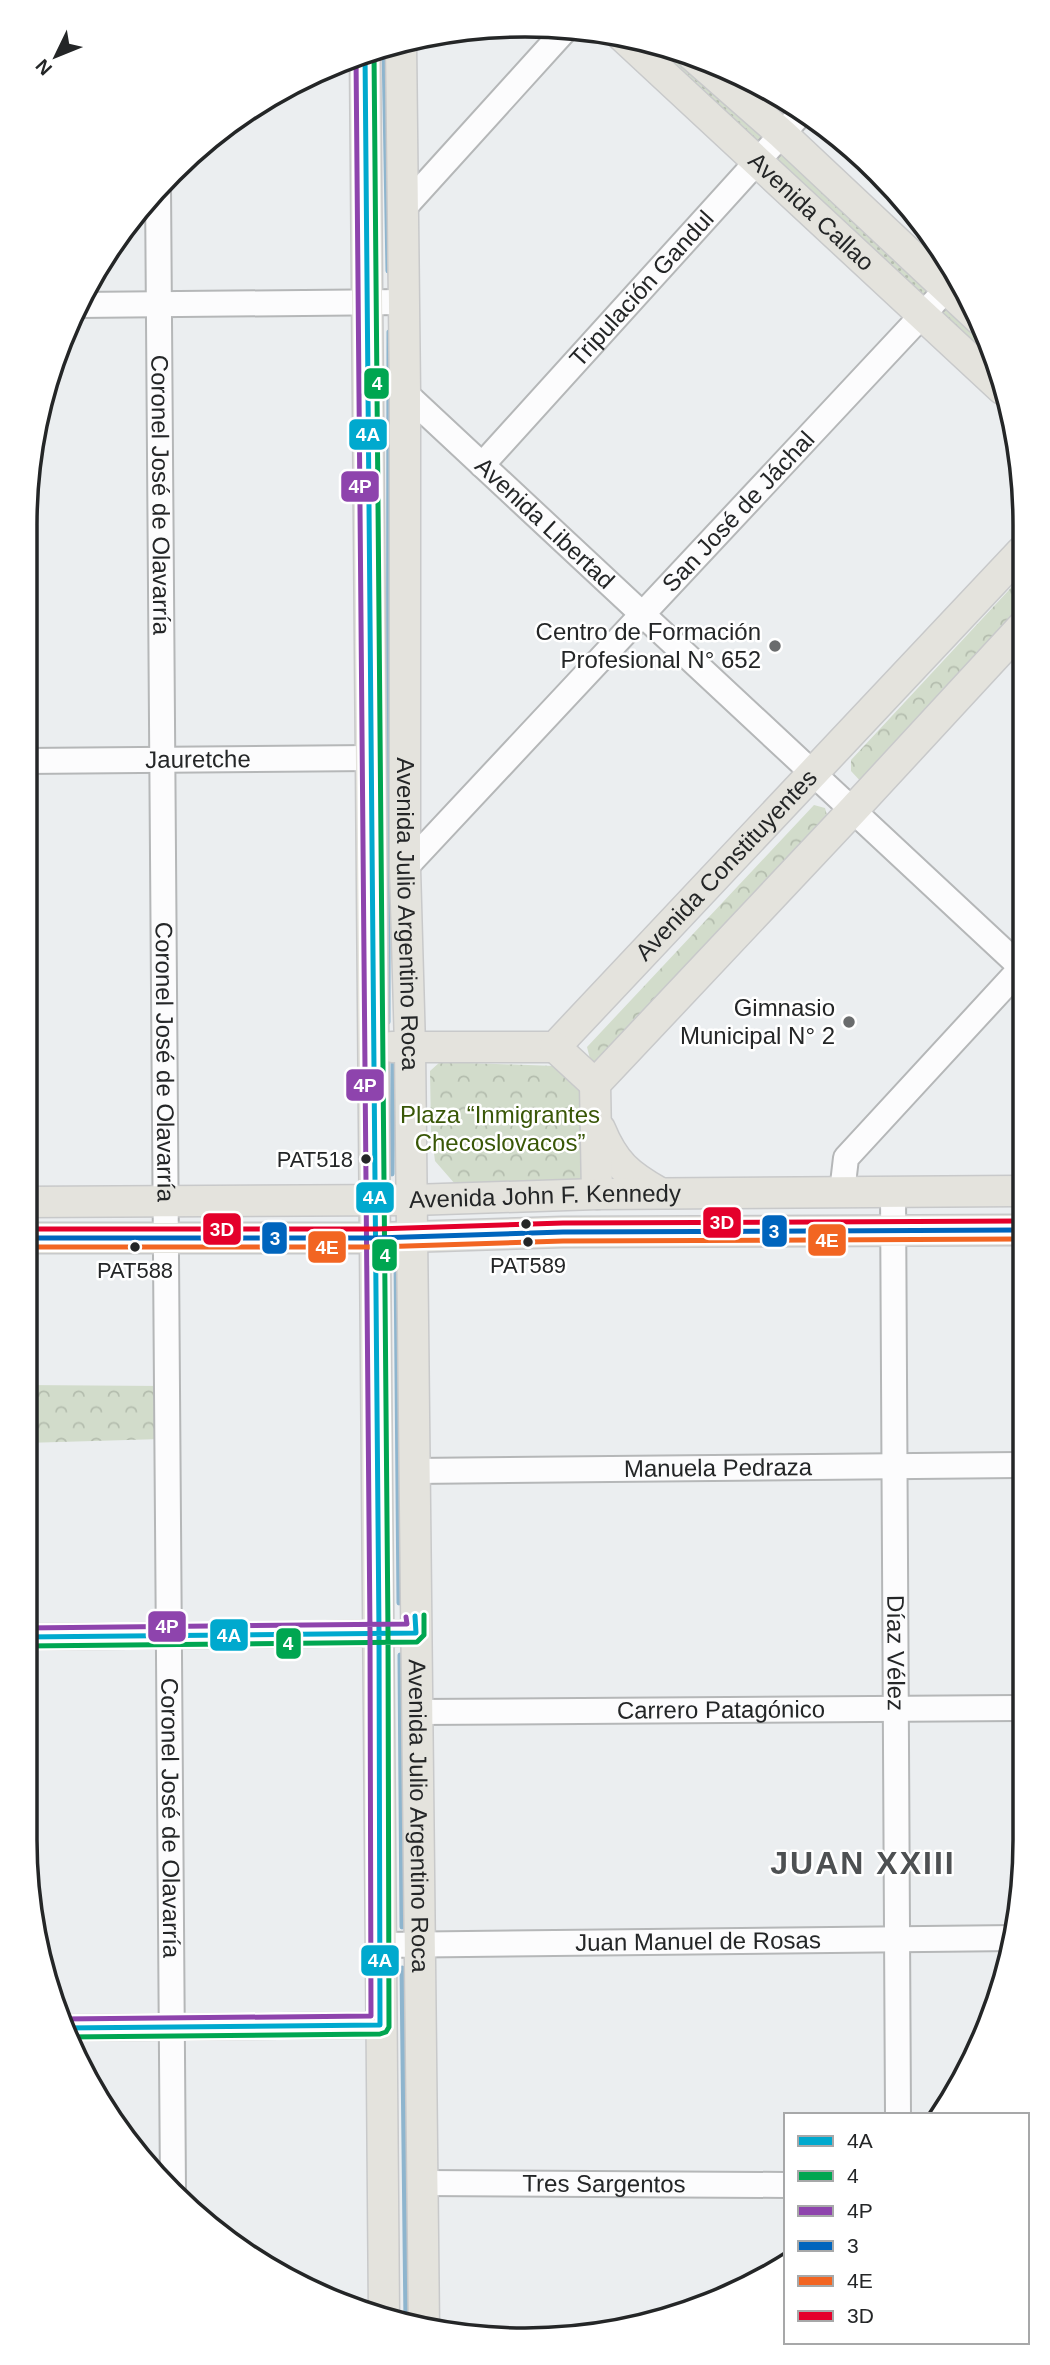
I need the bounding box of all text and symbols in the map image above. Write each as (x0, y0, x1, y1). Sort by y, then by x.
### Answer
north arrow (21, 21, 91, 91)
text: N (32, 55, 56, 79)
street label: Avenida Callao (743, 147, 880, 276)
street label: Tripulación Gandul (564, 205, 719, 372)
street label: Coronel José de Olavarría (146, 355, 175, 636)
line badge: 4 (363, 367, 390, 400)
text: 4 (372, 373, 383, 394)
line badge: 4A (348, 418, 388, 451)
text: 4A (356, 424, 380, 445)
street label: San José de Jáchal (657, 426, 819, 597)
street label: Avenida Libertad (470, 452, 620, 594)
line badge: 4P (340, 470, 380, 503)
text: 4P (348, 476, 372, 497)
place label: Centro de Formación Profesional N° 652 (536, 618, 761, 673)
marker: Centro de Formación Profesional N° 652 (767, 638, 783, 654)
street label: Jauretche (145, 745, 251, 773)
street label: Avenida Julio Argentino Roca (392, 757, 424, 1071)
street label: Avenida Constituyentes (630, 764, 822, 966)
street label: Coronel José de Olavarría (151, 922, 180, 1203)
place label: Gimnasio Municipal N° 2 (680, 994, 835, 1049)
marker: Gimnasio Municipal N° 2 (841, 1014, 857, 1030)
line badge: 4P (345, 1068, 385, 1102)
text: 4P (353, 1075, 377, 1096)
park label: Plaza “Inmigrantes Checoslovacos” (400, 1101, 600, 1156)
place label: PAT518 (277, 1147, 353, 1172)
marker: PAT518 (359, 1152, 373, 1166)
street label: Avenida John F. Kennedy (409, 1179, 681, 1213)
line badge: 4A (355, 1181, 395, 1214)
text: 4A (363, 1187, 387, 1208)
line badge: 3D (702, 1206, 742, 1239)
line badge: 3D (202, 1212, 242, 1246)
text: 3D (710, 1212, 734, 1233)
line badge: 3 (761, 1214, 788, 1248)
unlabelled marker (519, 1217, 533, 1231)
text: 3D (210, 1219, 234, 1240)
line badge: 3 (261, 1221, 288, 1255)
text: 3 (769, 1221, 779, 1242)
line badge: 4E (807, 1223, 847, 1257)
text: 3 (270, 1228, 280, 1249)
line badge: 4E (307, 1230, 347, 1264)
text: 4E (815, 1230, 839, 1251)
marker: PAT589 (521, 1235, 535, 1249)
text: 4E (315, 1237, 339, 1258)
line badge: 4 (371, 1238, 398, 1272)
marker: PAT588 (128, 1240, 142, 1254)
text: 4 (380, 1245, 391, 1266)
place label: PAT589 (490, 1253, 566, 1278)
place label: PAT588 (97, 1258, 173, 1283)
street label: Manuela Pedraza (624, 1453, 813, 1482)
street label: Díaz Vélez (882, 1595, 910, 1711)
line badge: 4P (147, 1610, 187, 1643)
text: 4P (155, 1616, 179, 1637)
line badge: 4A (209, 1618, 249, 1652)
text: 4A (217, 1625, 241, 1646)
line badge: 4 (275, 1627, 302, 1660)
text: 4 (283, 1633, 294, 1654)
street label: Avenida Julio Argentino Roca (404, 1659, 434, 1973)
street label: Coronel José de Olavarría (156, 1678, 185, 1959)
street label: Carrero Patagónico (617, 1695, 825, 1724)
district label: JUAN XXIII (770, 1845, 956, 1881)
street label: Juan Manuel de Rosas (575, 1926, 821, 1956)
line badge: 4A (360, 1944, 400, 1977)
text: 4A (368, 1950, 392, 1971)
legend (784, 2113, 1029, 2344)
text: 4A (847, 2129, 873, 2152)
text: 4 (847, 2164, 859, 2187)
street label: Tres Sargentos (522, 2170, 686, 2197)
text: 4P (847, 2199, 873, 2222)
text: 3 (847, 2234, 859, 2257)
text: 4E (847, 2269, 873, 2292)
text: 3D (847, 2304, 874, 2327)

